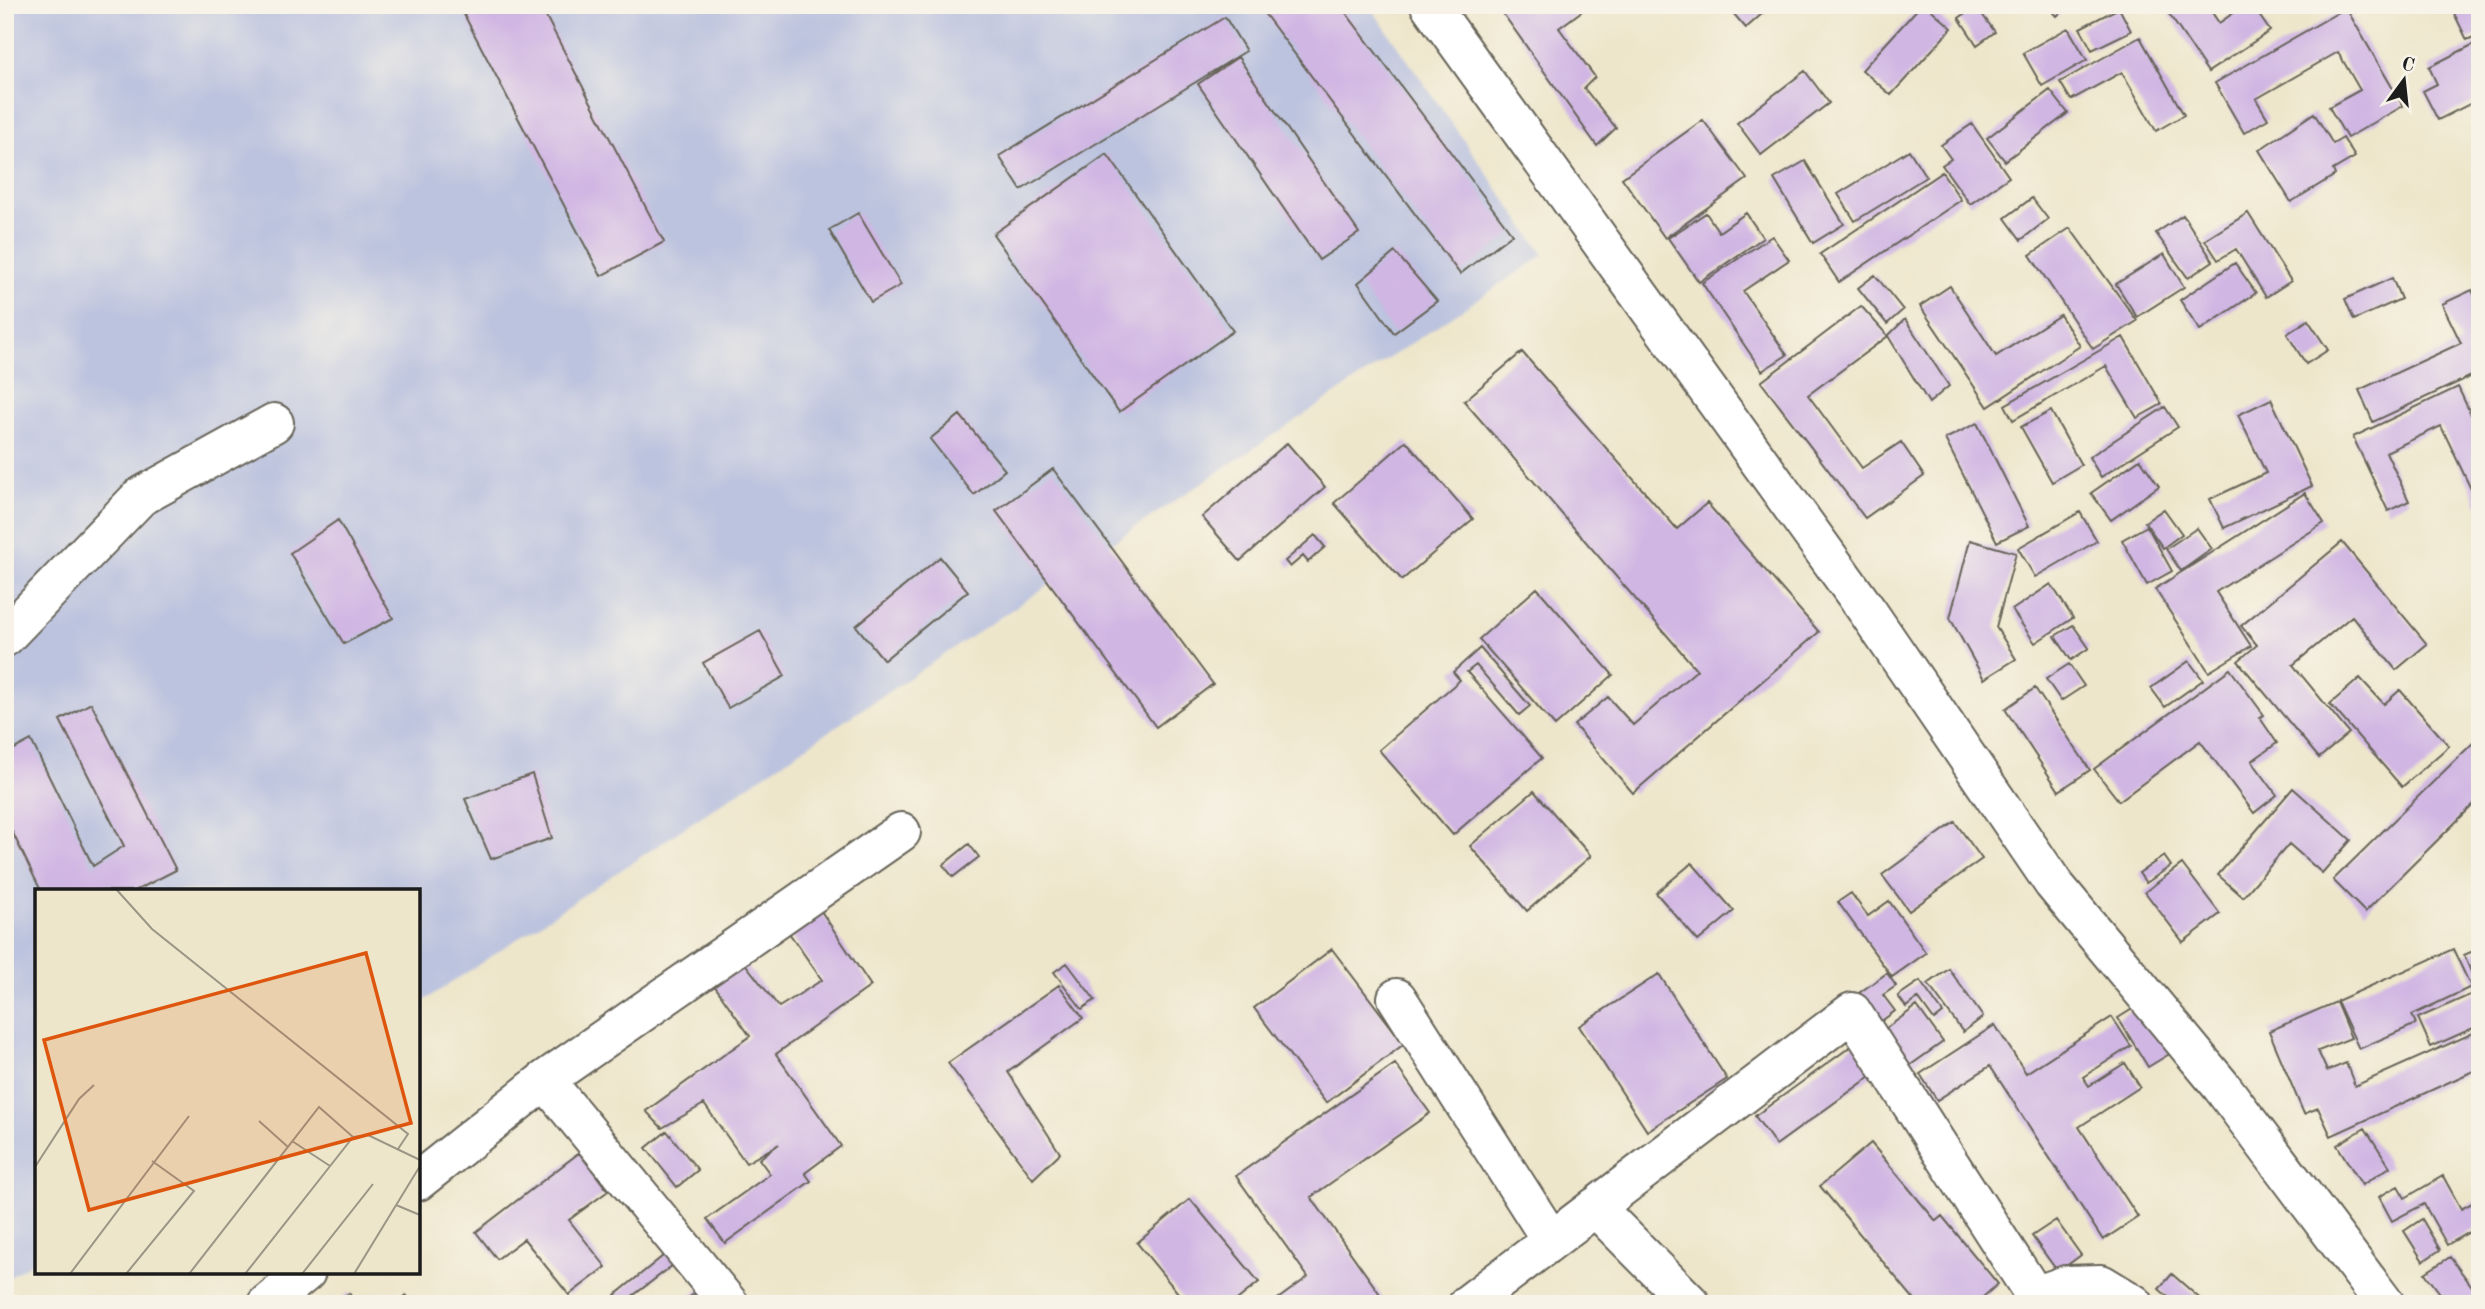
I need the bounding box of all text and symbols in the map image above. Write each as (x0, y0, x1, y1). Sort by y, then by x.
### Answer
north arrow (2370, 46, 2440, 116)
text: С (2399, 55, 2416, 77)
inset map (35, 889, 420, 1274)

